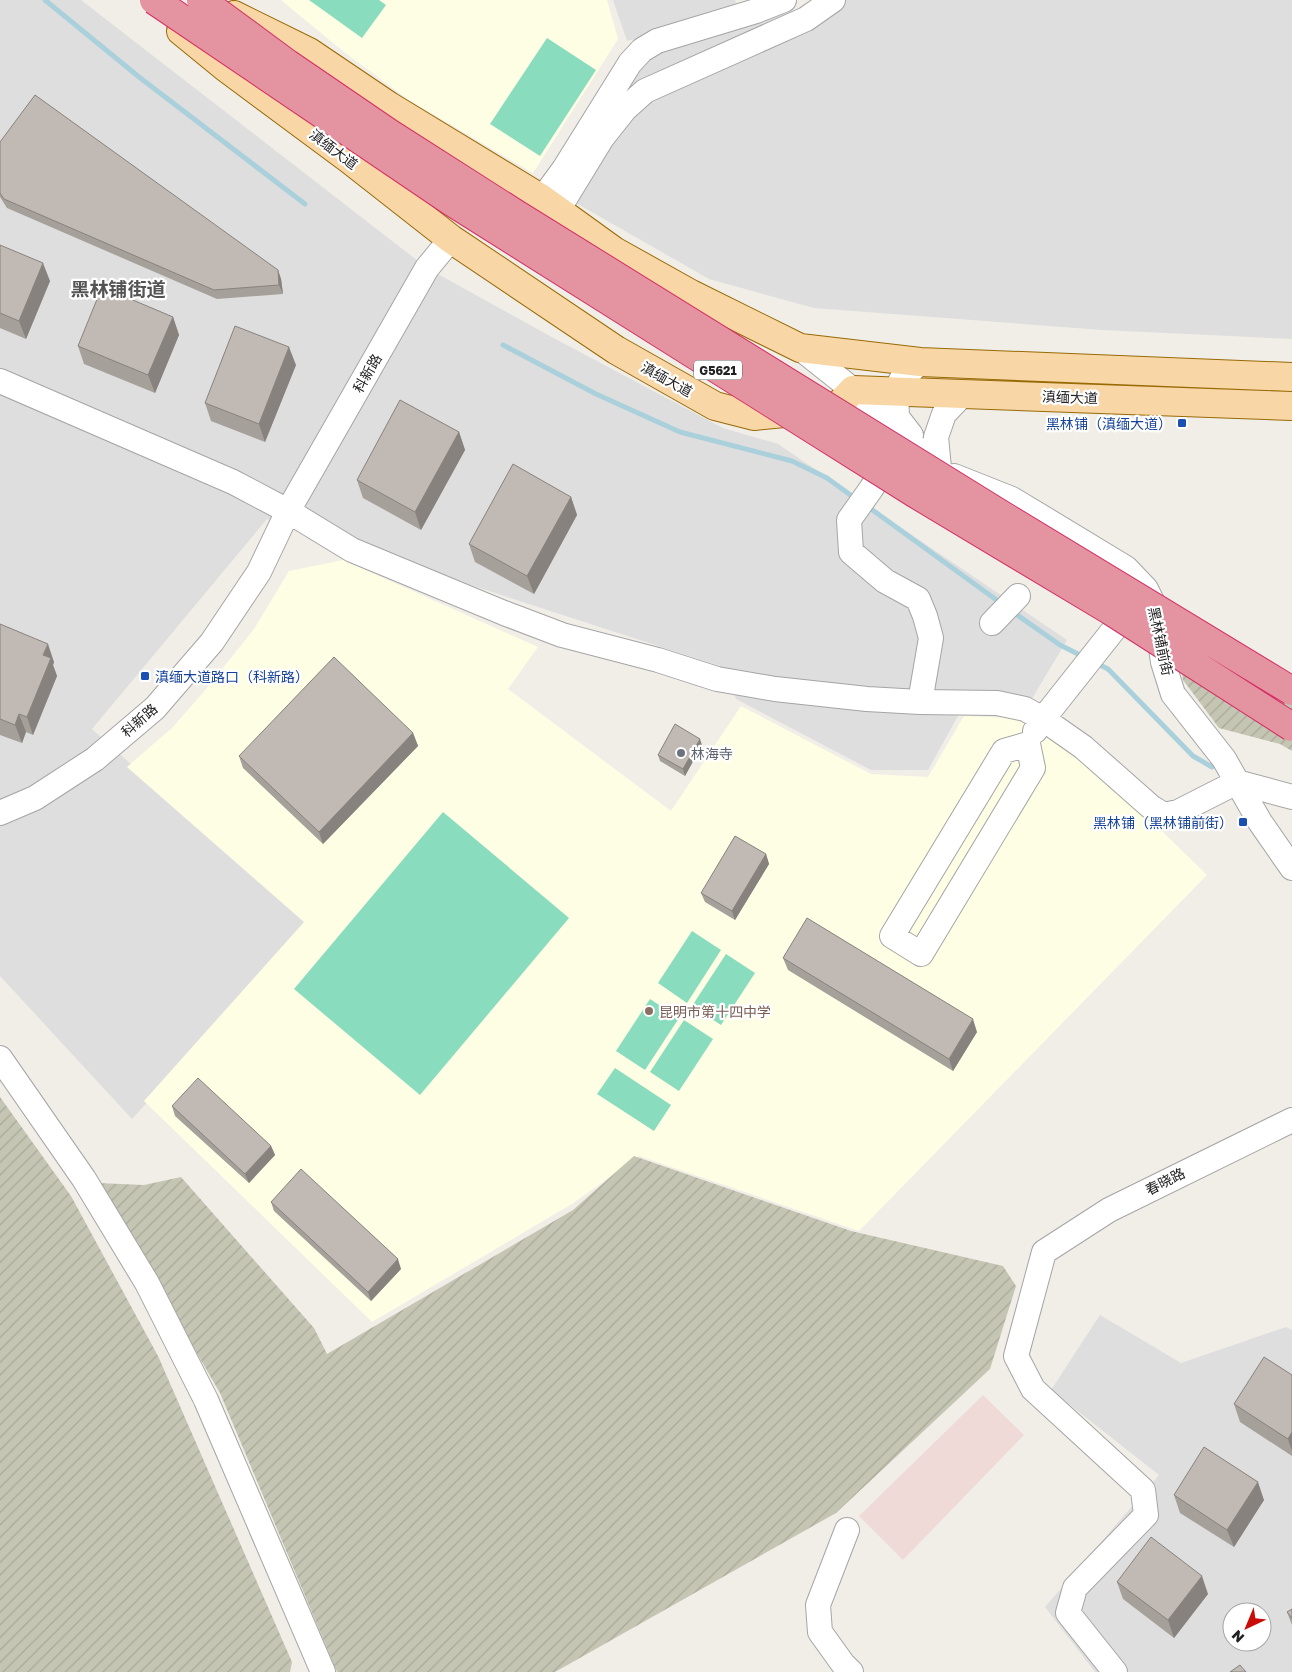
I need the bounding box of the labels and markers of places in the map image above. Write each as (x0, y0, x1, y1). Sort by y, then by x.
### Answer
place label: 黑林铺（滇缅大道） (1046, 415, 1172, 432)
marker: 黑林铺（滇缅大道） (1176, 417, 1188, 429)
place label: 滇缅大道路口（科新路） (155, 668, 309, 685)
marker: 滇缅大道路口（科新路） (139, 670, 151, 682)
place label: 林海寺 (691, 745, 733, 762)
marker: 林海寺 (675, 747, 687, 759)
place label: 黑林铺（黑林铺前街） (1093, 814, 1233, 831)
marker: 黑林铺（黑林铺前街） (1237, 816, 1249, 828)
place label: 昆明市第十四中学 (659, 1003, 771, 1020)
marker: 昆明市第十四中学 (643, 1005, 655, 1017)

